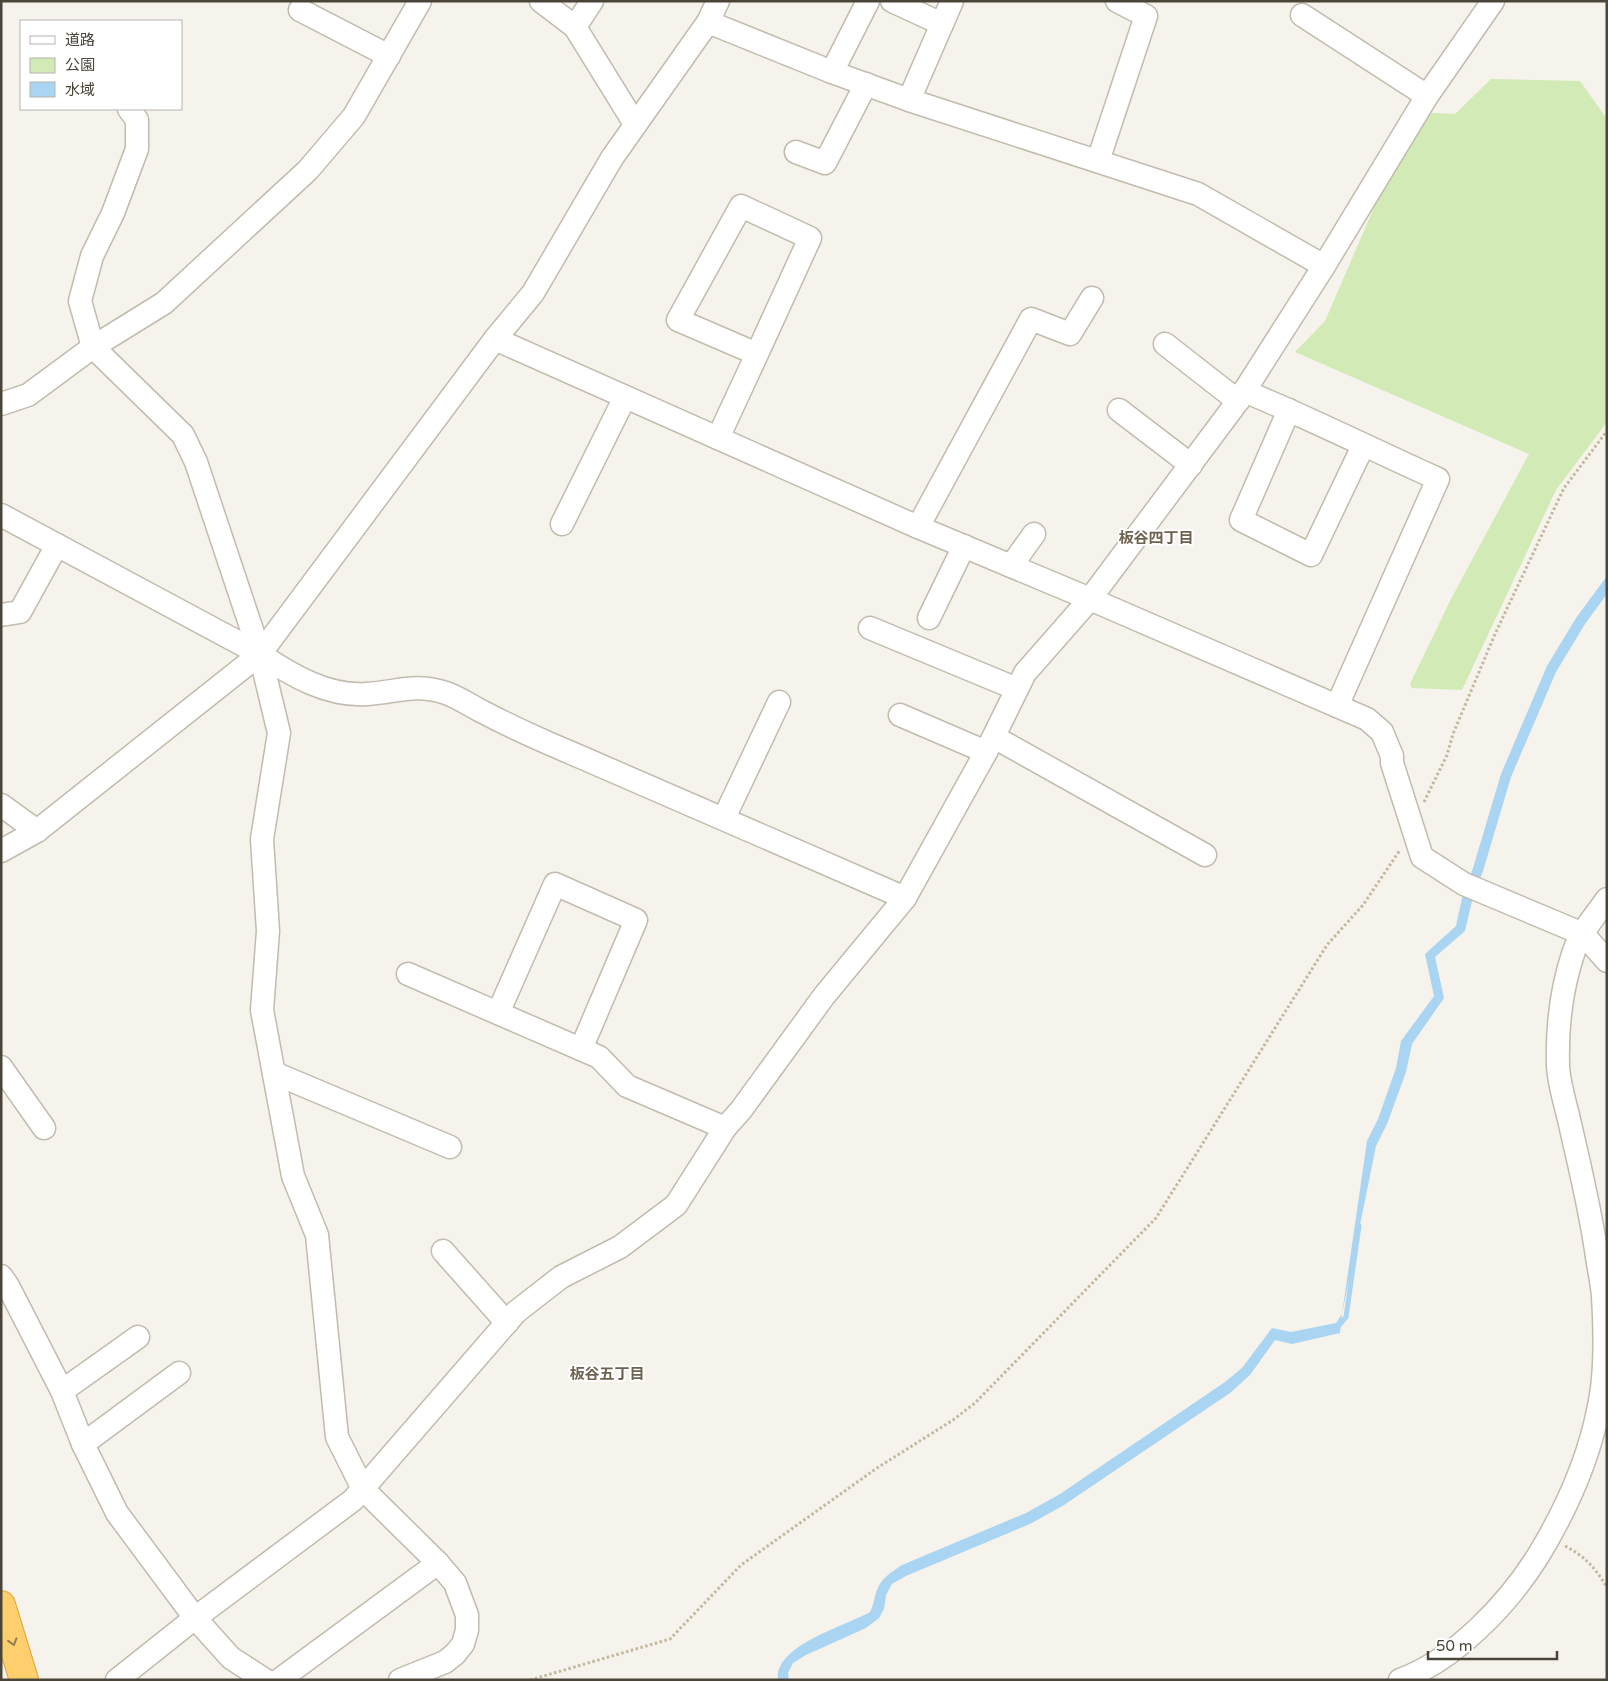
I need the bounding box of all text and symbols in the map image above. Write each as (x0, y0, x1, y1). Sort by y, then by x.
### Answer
legend (20, 20, 182, 110)
text: 道路 (65, 31, 95, 49)
text: 公園 (65, 56, 95, 74)
text: 水域 (65, 81, 95, 99)
district label: 板谷四丁目 (1118, 529, 1194, 547)
district label: 板谷五丁目 (569, 1365, 645, 1383)
scale bar (1428, 1628, 1557, 1660)
text: 50 m (1436, 1637, 1473, 1655)
one-way arrow (7, 1638, 17, 1646)

